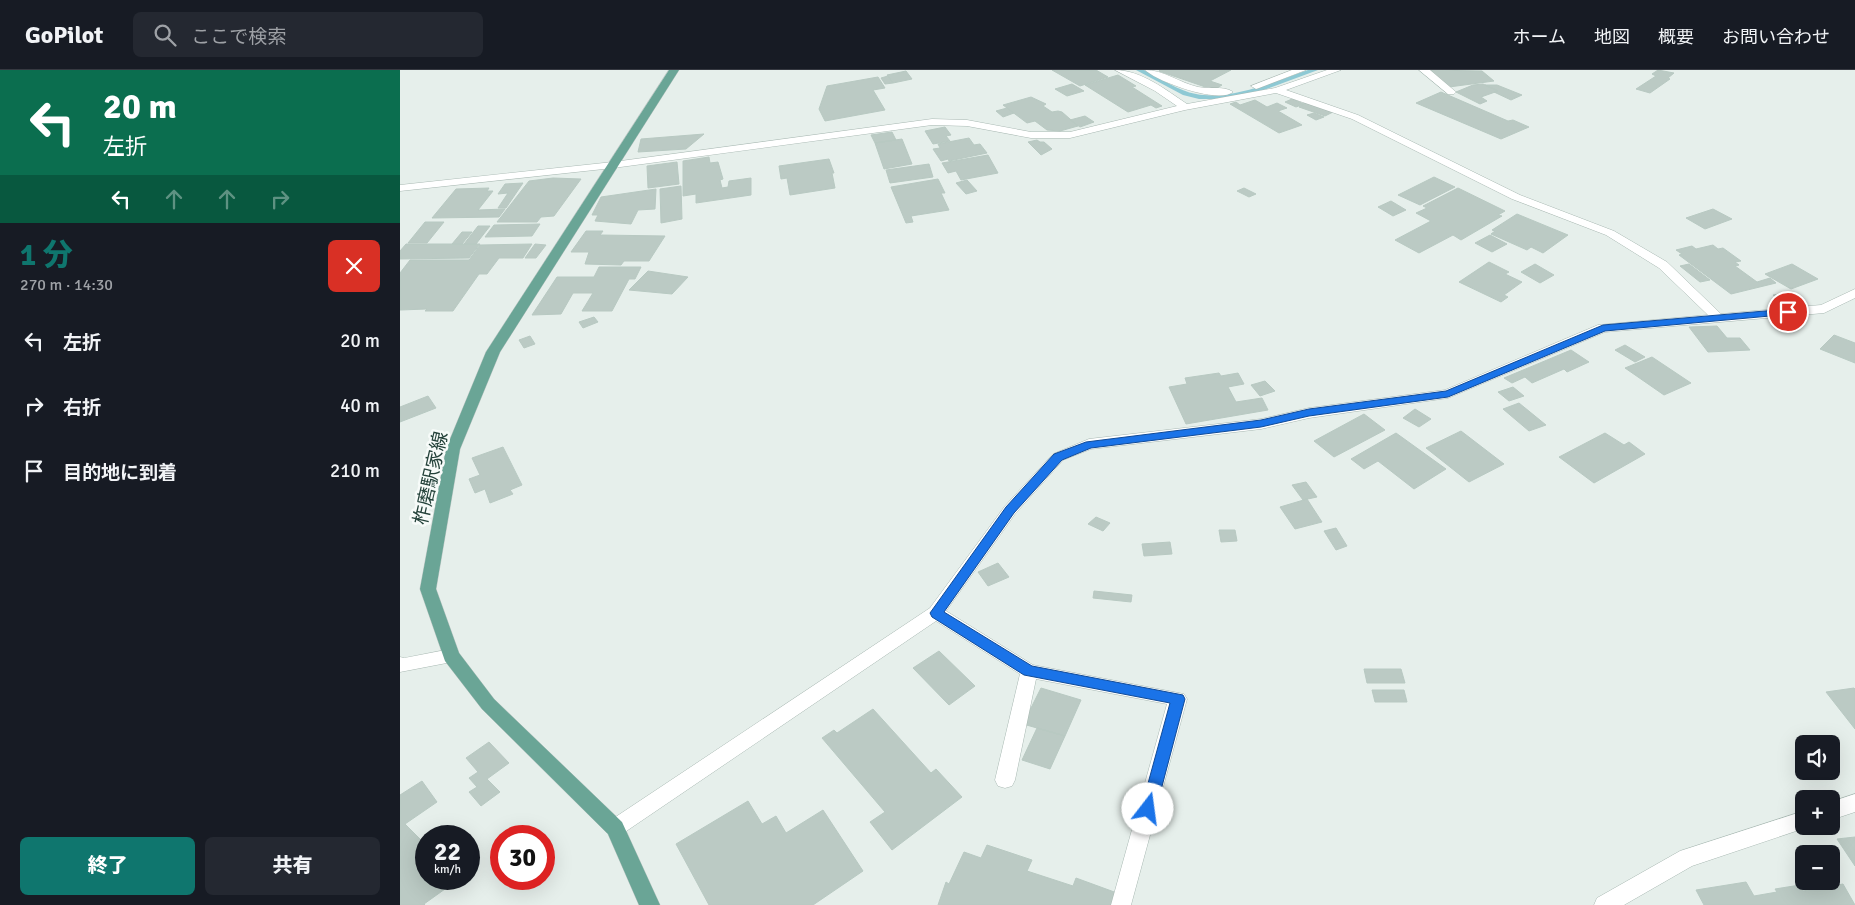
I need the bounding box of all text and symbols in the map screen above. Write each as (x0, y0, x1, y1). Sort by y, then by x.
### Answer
search box (133, 12, 483, 57)
text: GoPilot (25, 20, 103, 50)
icon: search (151, 21, 179, 49)
text: ここで検索 (191, 25, 286, 49)
text: ホーム (1513, 26, 1566, 48)
text: 地図 (1594, 26, 1630, 48)
text: 概要 (1658, 26, 1694, 48)
text: お問い合わせ (1722, 26, 1830, 48)
text: 20 m (103, 85, 177, 128)
icon: left (20, 90, 85, 155)
text: 左折 (103, 133, 147, 160)
icon: left (107, 185, 135, 213)
icon: ahead (160, 185, 188, 213)
icon: ahead (213, 185, 241, 213)
icon: right (266, 185, 294, 213)
text: 1 分 (20, 237, 73, 274)
button: close (328, 240, 380, 292)
text: 270 m · 14:30 (20, 275, 113, 295)
pin (1767, 291, 1809, 333)
icon: arrive (1774, 298, 1802, 326)
icon: left (20, 327, 48, 355)
text: 20 m (340, 329, 380, 353)
text: 左折 (63, 331, 101, 355)
icon: right (20, 392, 48, 420)
text: 40 m (340, 394, 380, 418)
text: 右折 (63, 396, 101, 420)
street label: 柞磨駅家線 (409, 429, 453, 527)
icon: arrive (20, 457, 48, 485)
text: 210 m (330, 459, 380, 483)
text: 目的地に到着 (63, 461, 177, 485)
map controls (1795, 735, 1840, 890)
button: sound (1795, 735, 1840, 780)
position arrow (1121, 782, 1173, 834)
button: + (1795, 790, 1840, 835)
speed limit sign: 30 (490, 825, 555, 890)
text: 22 (434, 836, 461, 867)
button: 終了 (20, 837, 195, 895)
button: 共有 (205, 837, 380, 895)
button: − (1795, 845, 1840, 890)
text: km/h (434, 862, 461, 877)

